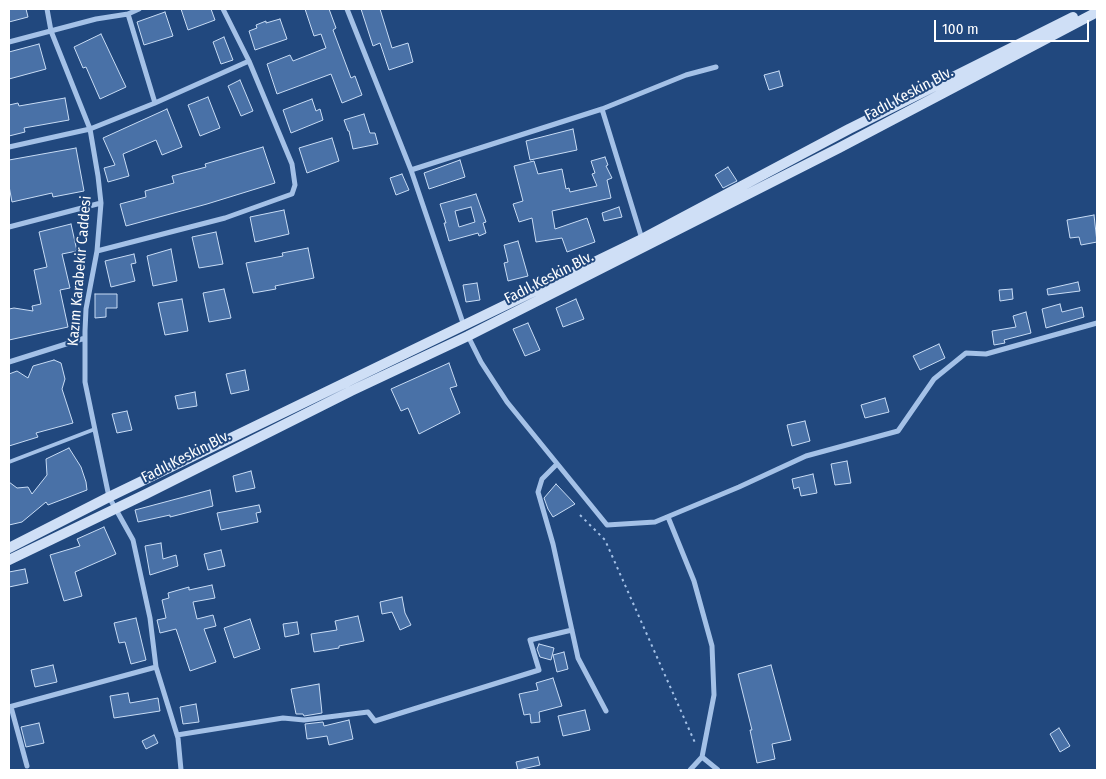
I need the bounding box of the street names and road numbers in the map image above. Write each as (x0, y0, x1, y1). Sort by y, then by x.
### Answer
street label: Fadıl Keskin Blv. (862, 63, 956, 125)
street label: Kazım Karabekir Caddesi (64, 195, 96, 347)
street label: Fadıl Keskin Blv. (502, 248, 596, 308)
street label: Fadıl Keskin Blv. (139, 427, 233, 487)

